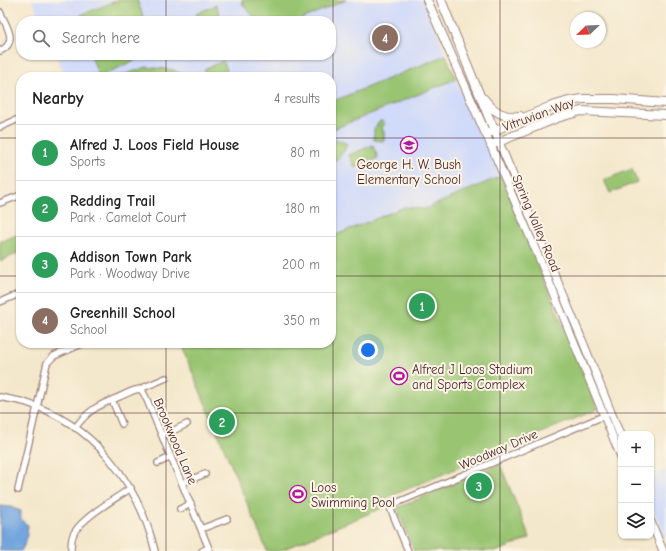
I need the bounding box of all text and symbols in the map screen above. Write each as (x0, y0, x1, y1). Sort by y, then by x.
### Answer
north arrow (570, 12, 606, 48)
search box (16, 16, 336, 60)
pin: 4 (372, 23, 398, 53)
icon: search (30, 27, 52, 49)
text: Search here (62, 29, 140, 47)
text: Nearby (32, 89, 83, 108)
text: 4 results (274, 91, 320, 106)
street label: Vitruvian Way (500, 95, 576, 134)
school or university icon: George H. W. Bush Elementary School (399, 135, 419, 155)
text: Alfred J. Loos Field House (70, 136, 239, 154)
text: 1 (42, 145, 48, 160)
text: 80 m (290, 145, 320, 160)
text: Sports (70, 154, 105, 169)
place label: George H. W. Bush Elementary School (357, 157, 461, 187)
street label: Spring Valley Road (509, 172, 564, 274)
text: Redding Trail (70, 192, 155, 210)
text: 2 (42, 201, 48, 216)
text: 180 m (285, 201, 320, 216)
text: Park · Camelot Court (70, 210, 186, 225)
text: Addison Town Park (70, 248, 192, 266)
text: 3 (42, 257, 48, 272)
text: 200 m (282, 257, 320, 272)
text: Park · Woodway Drive (70, 266, 190, 281)
pin: 1 (409, 291, 435, 321)
text: Greenhill School (70, 304, 175, 322)
text: 4 (42, 313, 48, 328)
text: 350 m (283, 313, 320, 328)
text: School (70, 322, 107, 337)
your location (358, 340, 378, 360)
place label: Alfred J Loos Stadium and Sports Complex (412, 362, 533, 392)
sports icon: Alfred J Loos Stadium and Sports Complex (389, 366, 409, 386)
street label: Brookwood Lane (151, 396, 201, 487)
pin: 2 (209, 407, 235, 437)
street label: Woodway Drive (457, 426, 540, 473)
map controls (618, 431, 654, 539)
button: + (618, 431, 654, 467)
button: − (618, 467, 654, 503)
pin: 3 (466, 471, 492, 501)
place label: Loos Swimming Pool (311, 480, 395, 510)
sports icon: Loos Swimming Pool (288, 484, 308, 504)
button: layers (618, 503, 654, 539)

